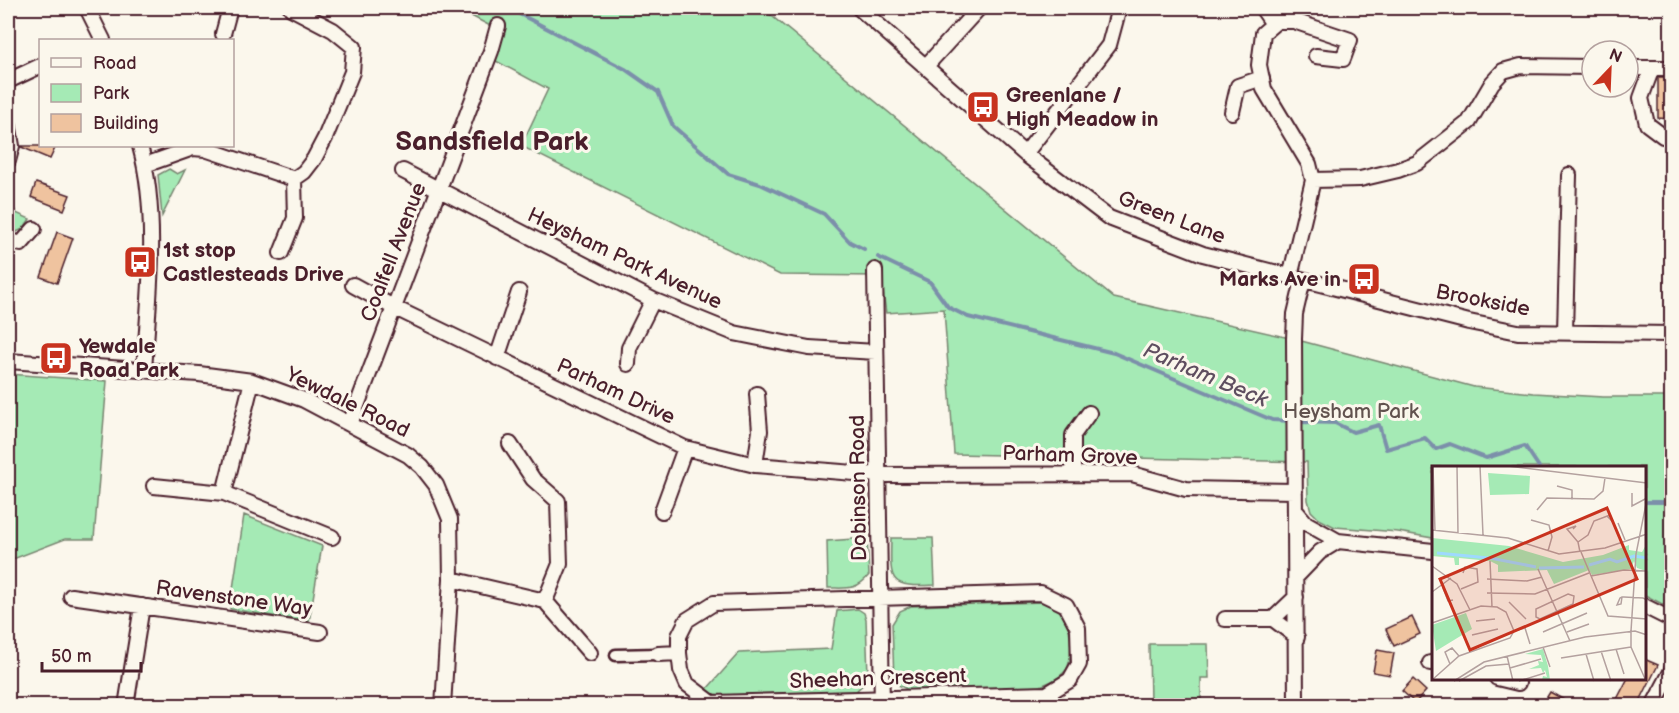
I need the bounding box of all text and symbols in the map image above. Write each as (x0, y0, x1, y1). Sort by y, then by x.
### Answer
legend (39, 39, 234, 147)
north arrow (1580, 39, 1640, 99)
text: N (1606, 45, 1625, 68)
text: Road (93, 53, 137, 74)
text: Park (93, 83, 129, 104)
place label: Greenlane / High Meadow in (1006, 83, 1158, 132)
bus stop icon: Greenlane / High Meadow in (965, 89, 1001, 125)
text: Building (93, 113, 159, 134)
district label: Sandsfield Park (396, 126, 588, 158)
street label: Coalfell Avenue (355, 179, 431, 325)
street label: Green Lane (1115, 186, 1229, 249)
street label: Heysham Park Avenue (523, 202, 726, 315)
place label: 1st stop Castlesteads Drive (163, 238, 344, 287)
bus stop icon: 1st stop Castlesteads Drive (122, 244, 158, 280)
bus stop icon: Marks Ave in (1346, 261, 1382, 297)
place label: Marks Ave in (1219, 267, 1341, 292)
street label: Brookside (1434, 279, 1532, 322)
place label: Yewdale Road Park (79, 334, 179, 383)
water label: Parham Beck (1139, 337, 1273, 414)
bus stop icon: Yewdale Road Park (38, 340, 74, 376)
street label: Parham Drive (553, 353, 679, 430)
street label: Yewdale Road (281, 361, 414, 443)
park label: Heysham Park (1283, 399, 1420, 424)
street label: Dobinson Road (845, 415, 872, 561)
street label: Parham Grove (1002, 441, 1138, 470)
inset map (1432, 466, 1646, 680)
street label: Ravenstone Way (154, 575, 314, 622)
scale bar (42, 635, 141, 673)
text: 50 m (51, 646, 92, 667)
street label: Sheehan Crescent (789, 663, 967, 694)

